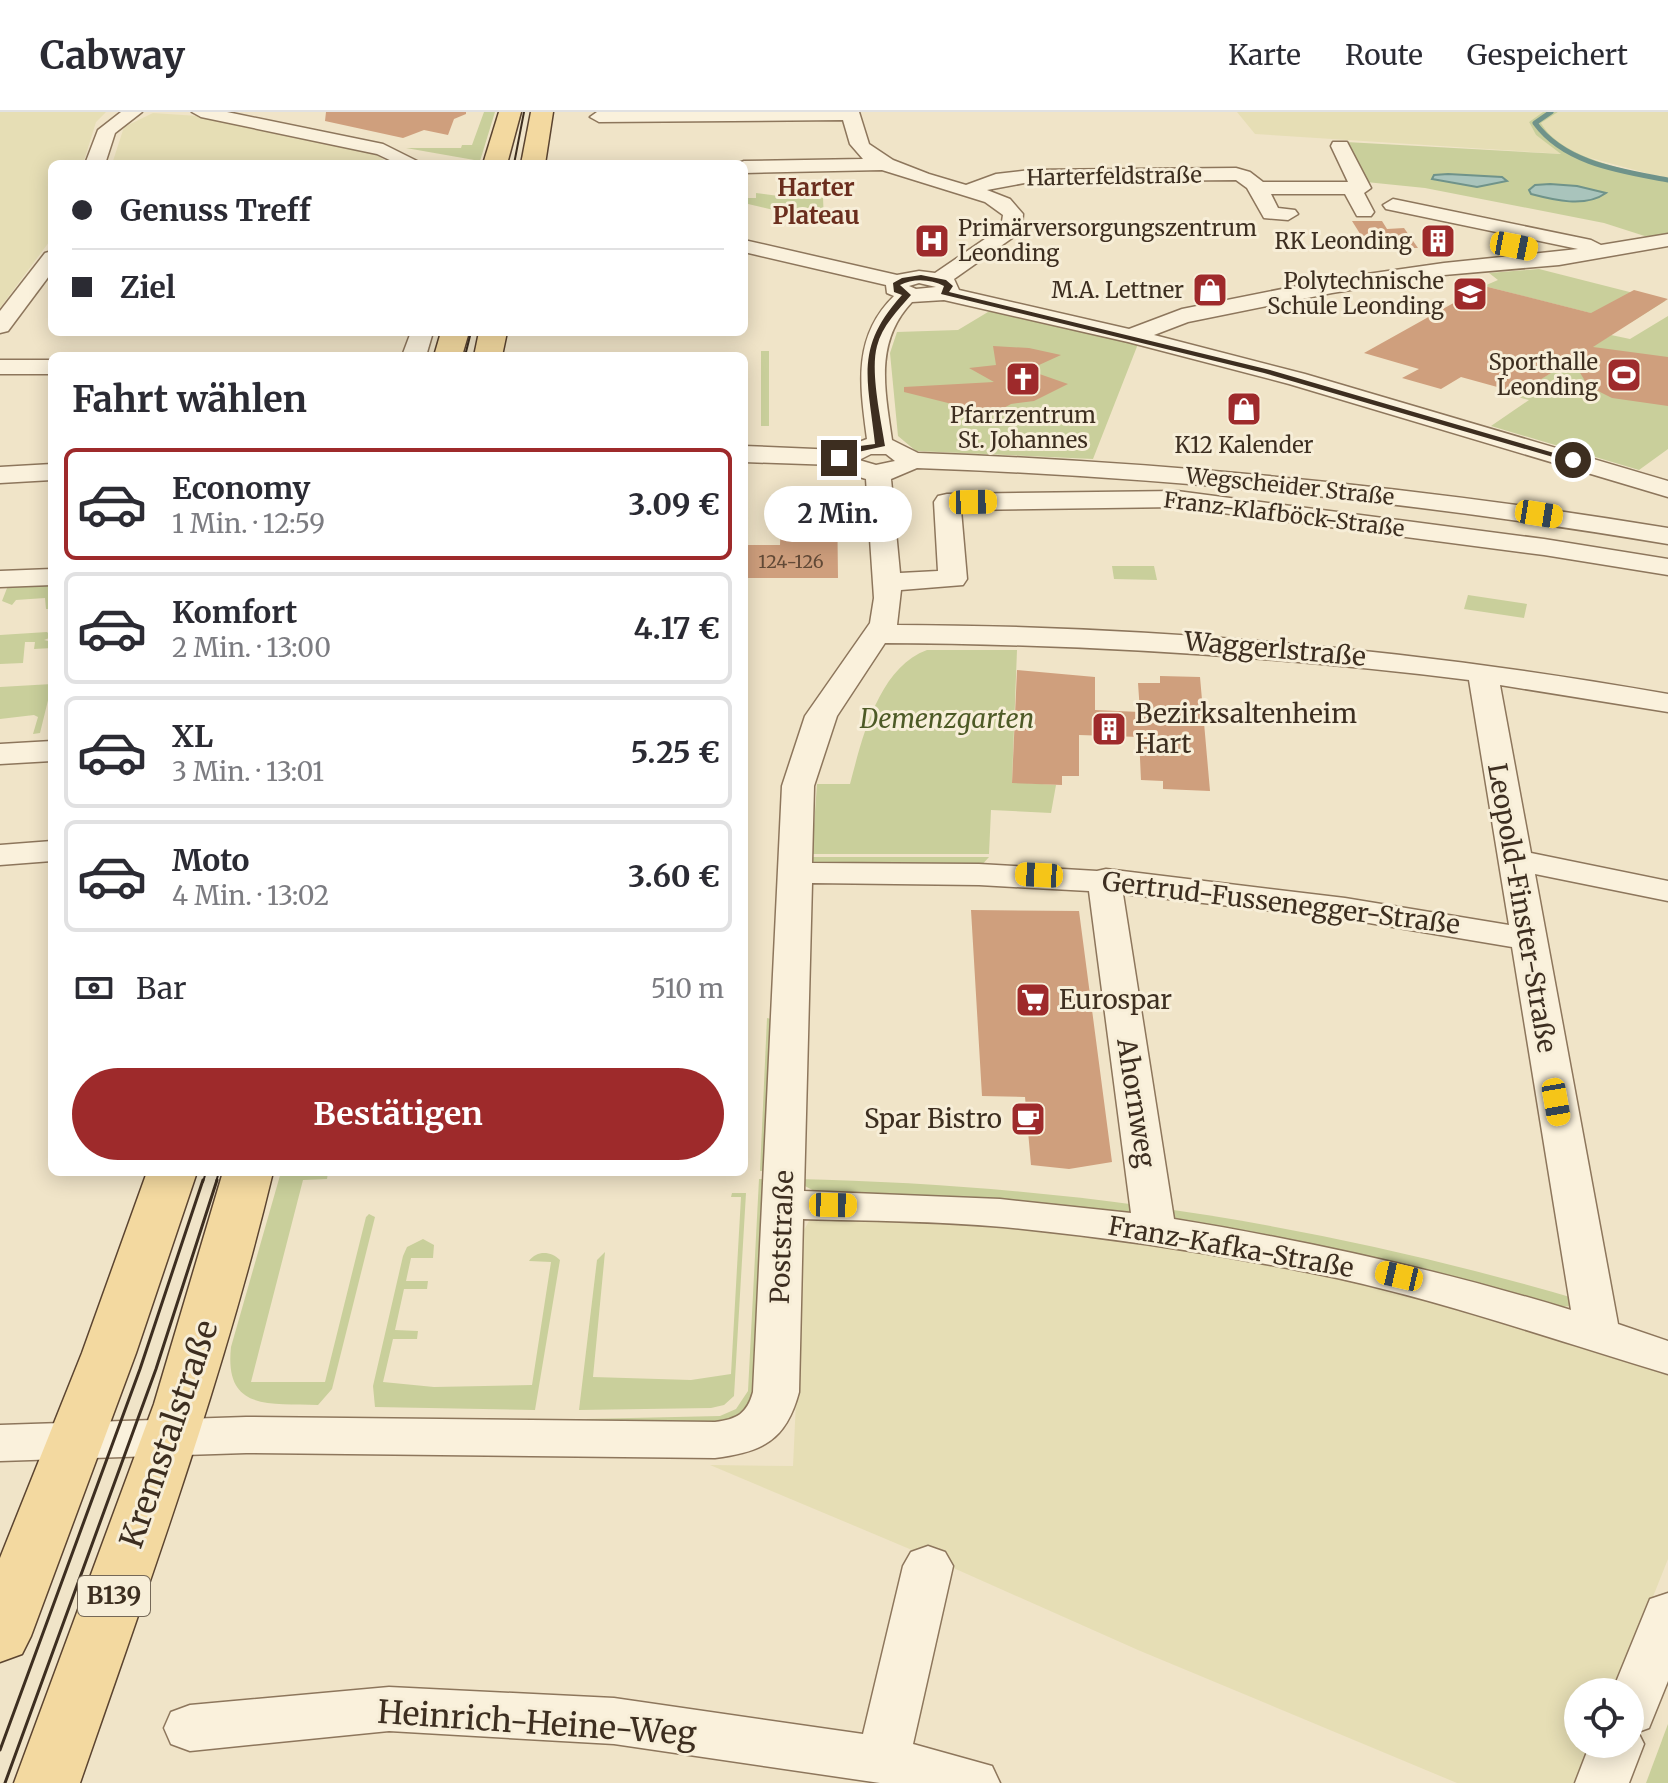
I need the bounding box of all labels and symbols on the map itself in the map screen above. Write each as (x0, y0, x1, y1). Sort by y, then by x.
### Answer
street label: Harterfeldstraße (1026, 160, 1202, 192)
district label: Harter Plateau (772, 172, 860, 231)
place label: Primärversorgungszentrum Leonding (958, 214, 1257, 267)
hospital icon: Primärversorgungszentrum Leonding (913, 222, 951, 260)
building icon: RK Leonding (1419, 222, 1457, 260)
place label: RK Leonding (1274, 227, 1412, 255)
car (1488, 230, 1540, 262)
place label: Polytechnische Schule Leonding (1267, 267, 1444, 320)
shop icon: M.A. Lettner (1191, 271, 1229, 309)
school or university icon: Polytechnische Schule Leonding (1451, 275, 1489, 313)
place label: M.A. Lettner (1052, 276, 1184, 304)
place label: Sporthalle Leonding (1488, 348, 1598, 401)
sports icon: Sporthalle Leonding (1605, 356, 1643, 394)
church icon: Pfarrzentrum St. Johannes (1004, 360, 1042, 398)
shop icon: K12 Kalender (1225, 390, 1263, 428)
place label: Pfarrzentrum St. Johannes (950, 401, 1096, 454)
place label: K12 Kalender (1175, 431, 1314, 459)
route end (821, 440, 857, 476)
route start (1555, 442, 1591, 478)
street label: Wegscheider Straße (1183, 461, 1396, 511)
street label: Franz-Klafböck-Straße (1162, 485, 1406, 543)
callout: 2 Min. (765, 486, 913, 542)
car (949, 490, 997, 514)
car (1513, 498, 1565, 530)
house number: 124-126 (758, 550, 824, 573)
street label: Waggerlstraße (1182, 624, 1367, 673)
place label: Bezirksaltenheim Hart (1135, 697, 1357, 760)
park label: Demenzgarten (859, 702, 1034, 735)
building icon: Bezirksaltenheim Hart (1090, 710, 1128, 748)
street label: Leopold-Finster-Straße (1481, 761, 1564, 1055)
car (1014, 862, 1064, 888)
street label: Gertrud-Fussenegger-Straße (1100, 864, 1462, 941)
supermarket icon: Eurospar (1014, 981, 1052, 1019)
place label: Eurospar (1059, 983, 1172, 1016)
street label: Ahornweg (1110, 1035, 1163, 1170)
car (1540, 1076, 1572, 1128)
cafe icon: Spar Bistro (1009, 1100, 1047, 1138)
place label: Spar Bistro (864, 1102, 1002, 1135)
street label: Poststraße (763, 1170, 800, 1304)
car (809, 1193, 857, 1217)
street label: Franz-Kafka-Straße (1106, 1209, 1356, 1284)
car (1373, 1259, 1425, 1293)
street label: Kremstalstraße (111, 1315, 227, 1553)
road number: B139 (78, 1576, 150, 1616)
street label: Heinrich-Heine-Weg (376, 1692, 698, 1754)

